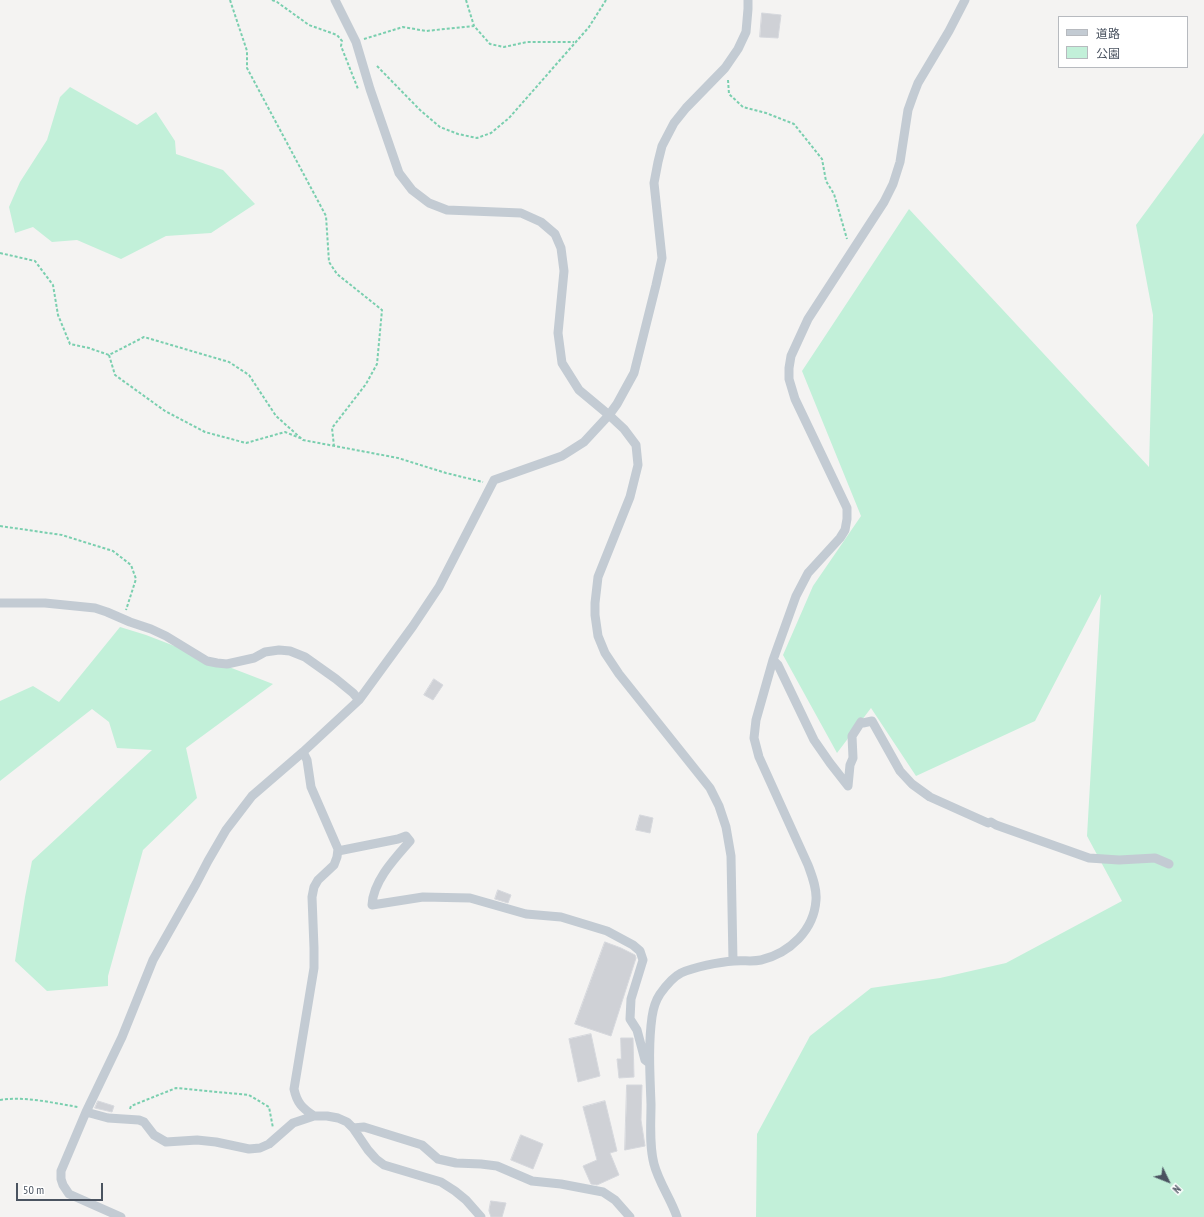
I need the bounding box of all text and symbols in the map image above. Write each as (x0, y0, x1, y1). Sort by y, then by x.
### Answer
legend (1058, 16, 1188, 68)
text: 道路 (1096, 26, 1120, 41)
text: 公園 (1096, 46, 1120, 61)
north arrow (1148, 1161, 1188, 1201)
scale bar (18, 1175, 105, 1201)
text: 50 m (23, 1182, 44, 1197)
text: N (1170, 1182, 1184, 1196)

